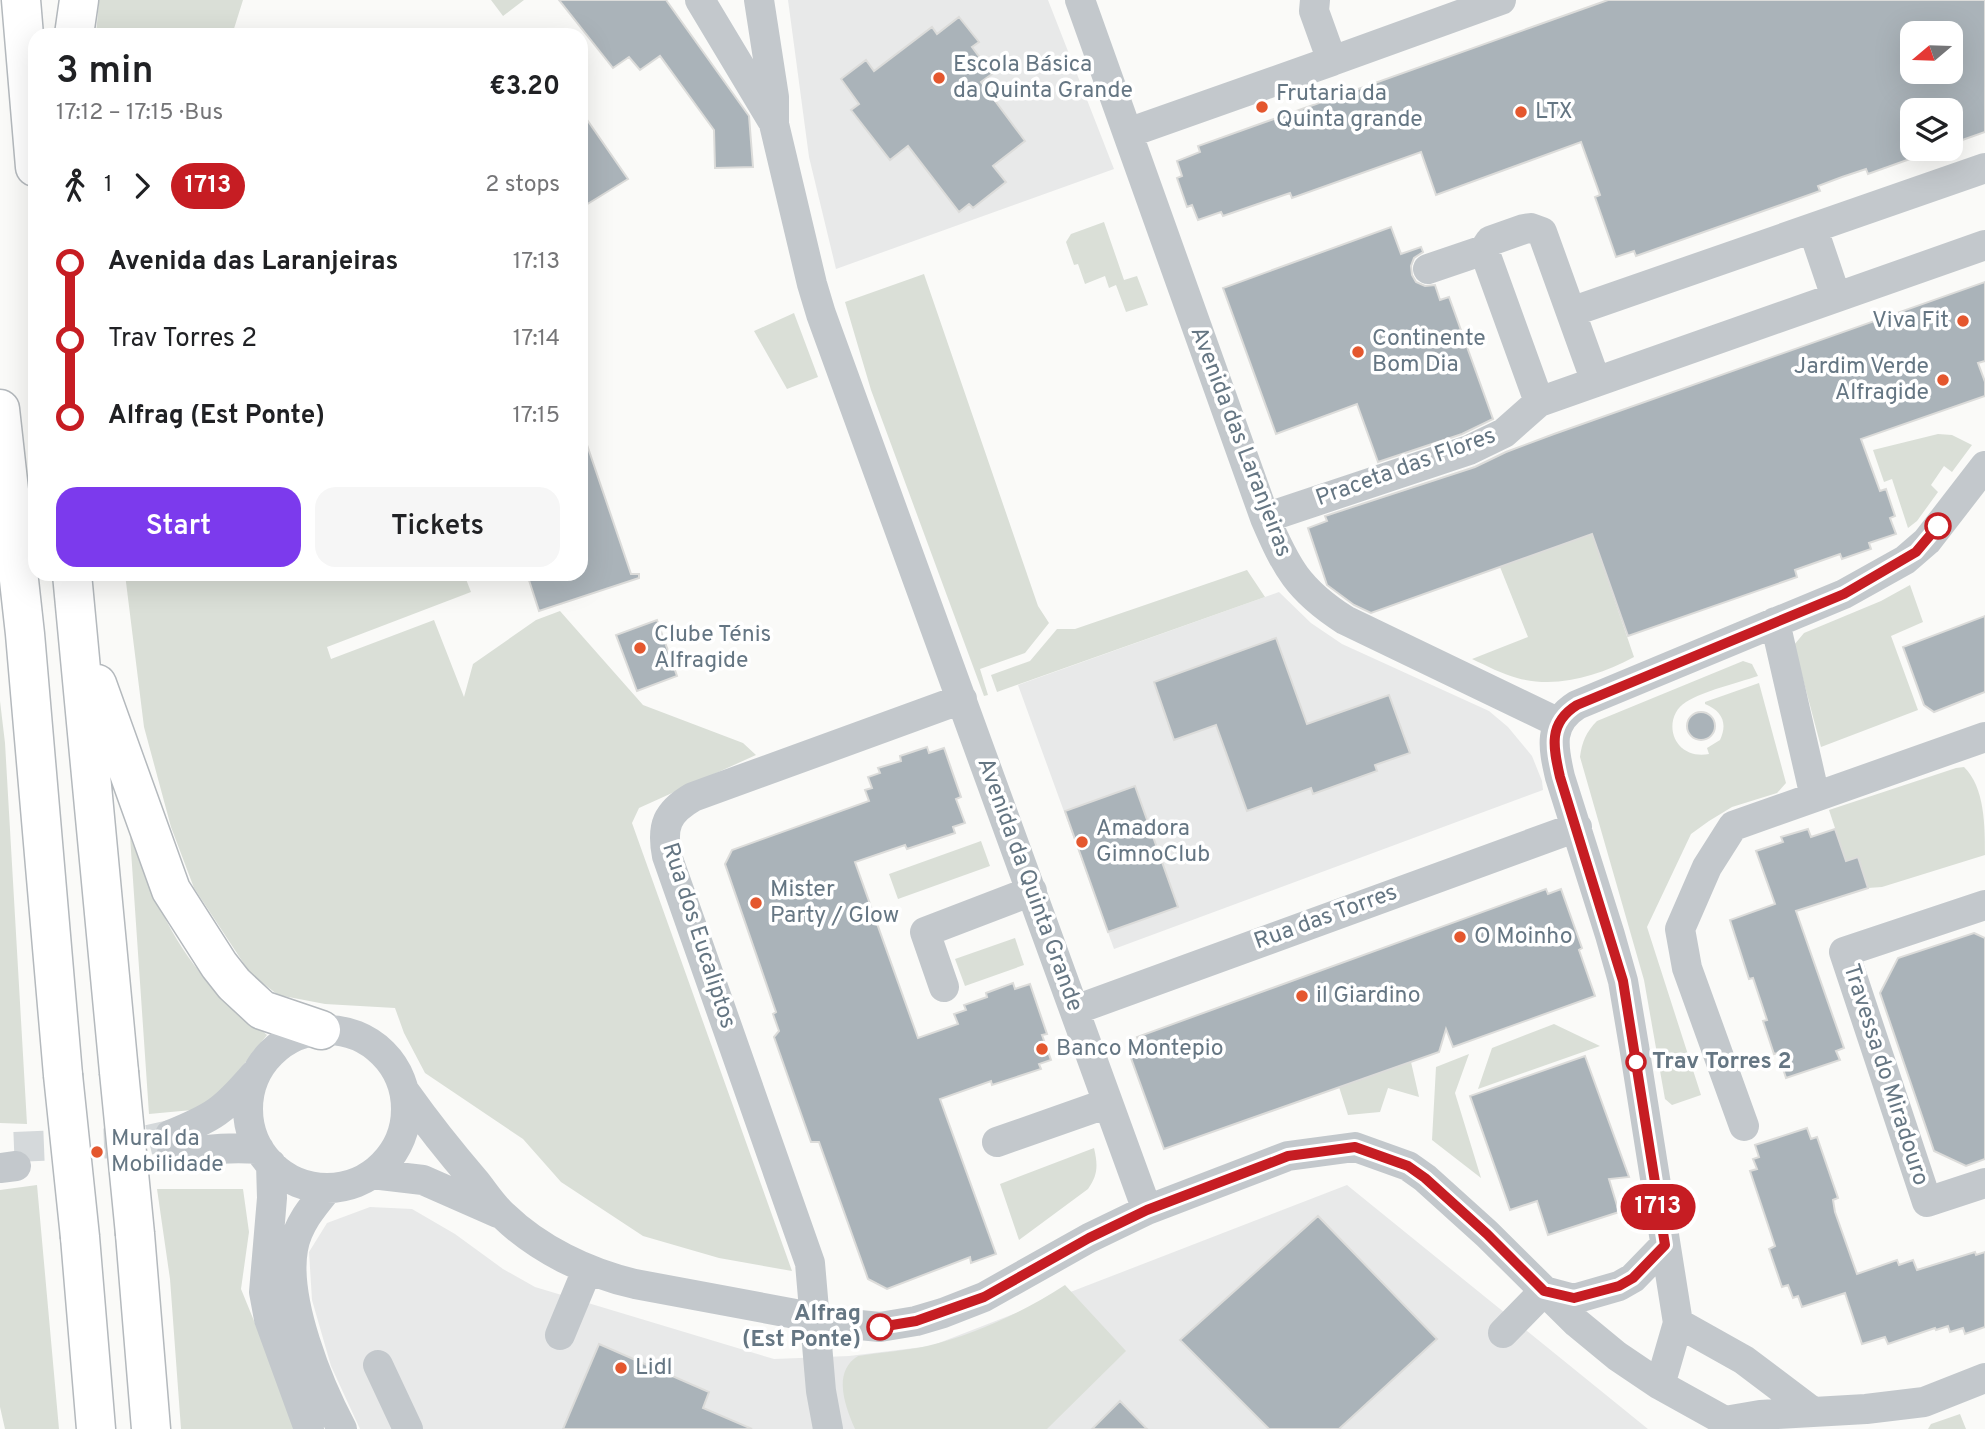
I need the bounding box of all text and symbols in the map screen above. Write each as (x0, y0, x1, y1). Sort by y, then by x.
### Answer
north arrow (1900, 21, 1964, 84)
map controls (1900, 21, 1963, 161)
text: 3 min (56, 48, 154, 97)
place label: Escola Básica da Quinta Grande (953, 51, 1133, 106)
marker: Escola Básica da Quinta Grande (931, 70, 947, 86)
text: €3.20 (489, 71, 560, 104)
place label: Frutaria da Quinta grande (1276, 80, 1423, 135)
place label: LTX (1535, 98, 1573, 127)
button: layers (1900, 98, 1963, 161)
text: 17:12 – 17:15 · Bus (56, 99, 223, 128)
marker: Frutaria da Quinta grande (1254, 99, 1270, 115)
marker: LTX (1513, 104, 1529, 120)
icon: walk (56, 167, 94, 205)
icon: forward (123, 167, 161, 205)
text: 1 (104, 171, 113, 200)
text: 1713 (185, 171, 231, 201)
text: 2 stops (485, 171, 560, 200)
text: Avenida das Laranjeiras (108, 246, 398, 279)
text: 17:13 (513, 248, 560, 277)
place label: Viva Fit (1872, 307, 1949, 336)
marker: Viva Fit (1955, 313, 1971, 329)
text: Trav Torres 2 (108, 323, 257, 356)
street label: Avenida das Laranjeiras (1183, 323, 1297, 561)
text: 17:14 (513, 325, 560, 354)
place label: Continente Bom Dia (1372, 325, 1486, 380)
marker: Continente Bom Dia (1350, 344, 1366, 360)
place label: Jardim Verde Alfragide (1794, 353, 1929, 408)
marker: Jardim Verde Alfragide (1935, 372, 1951, 388)
text: Alfrag (Est Ponte) (108, 400, 325, 433)
text: 17:15 (512, 402, 560, 431)
street label: Praceta das Flores (1312, 422, 1500, 514)
button: Start (56, 487, 301, 567)
button: Tickets (315, 487, 560, 567)
unlabelled marker (1925, 513, 1951, 539)
place label: Clube Ténis Alfragide (654, 621, 771, 676)
marker: Clube Ténis Alfragide (632, 640, 648, 656)
street label: Avenida da Quinta Grande (970, 754, 1088, 1016)
place label: Amadora GimnoClub (1096, 815, 1210, 870)
marker: Amadora GimnoClub (1074, 834, 1090, 850)
street label: Rua dos Eucaliptos (654, 839, 742, 1033)
place label: Mister Party / Glow (770, 876, 899, 931)
street label: Rua das Torres (1251, 879, 1401, 957)
marker: Mister Party / Glow (748, 895, 764, 911)
place label: O Moinho (1474, 923, 1573, 952)
marker: O Moinho (1452, 929, 1468, 945)
street label: Travessa do Miradouro (1836, 961, 1934, 1189)
place label: il Giardino (1316, 982, 1421, 1011)
marker: il Giardino (1294, 988, 1310, 1004)
place label: Banco Montepio (1056, 1035, 1224, 1064)
marker: Banco Montepio (1034, 1041, 1050, 1057)
place label: Trav Torres 2 (1652, 1048, 1792, 1077)
marker: Trav Torres 2 (1626, 1052, 1646, 1072)
place label: Mural da Mobilidade (111, 1125, 224, 1180)
marker: Mural da Mobilidade (89, 1144, 105, 1160)
line badge: 1713 (1609, 1184, 1707, 1230)
text: 1713 (1635, 1192, 1681, 1222)
place label: Alfrag (Est Ponte) (742, 1300, 861, 1355)
marker: Alfrag (Est Ponte) (867, 1314, 893, 1340)
place label: Lidl (635, 1354, 673, 1383)
marker: Lidl (613, 1360, 629, 1376)

